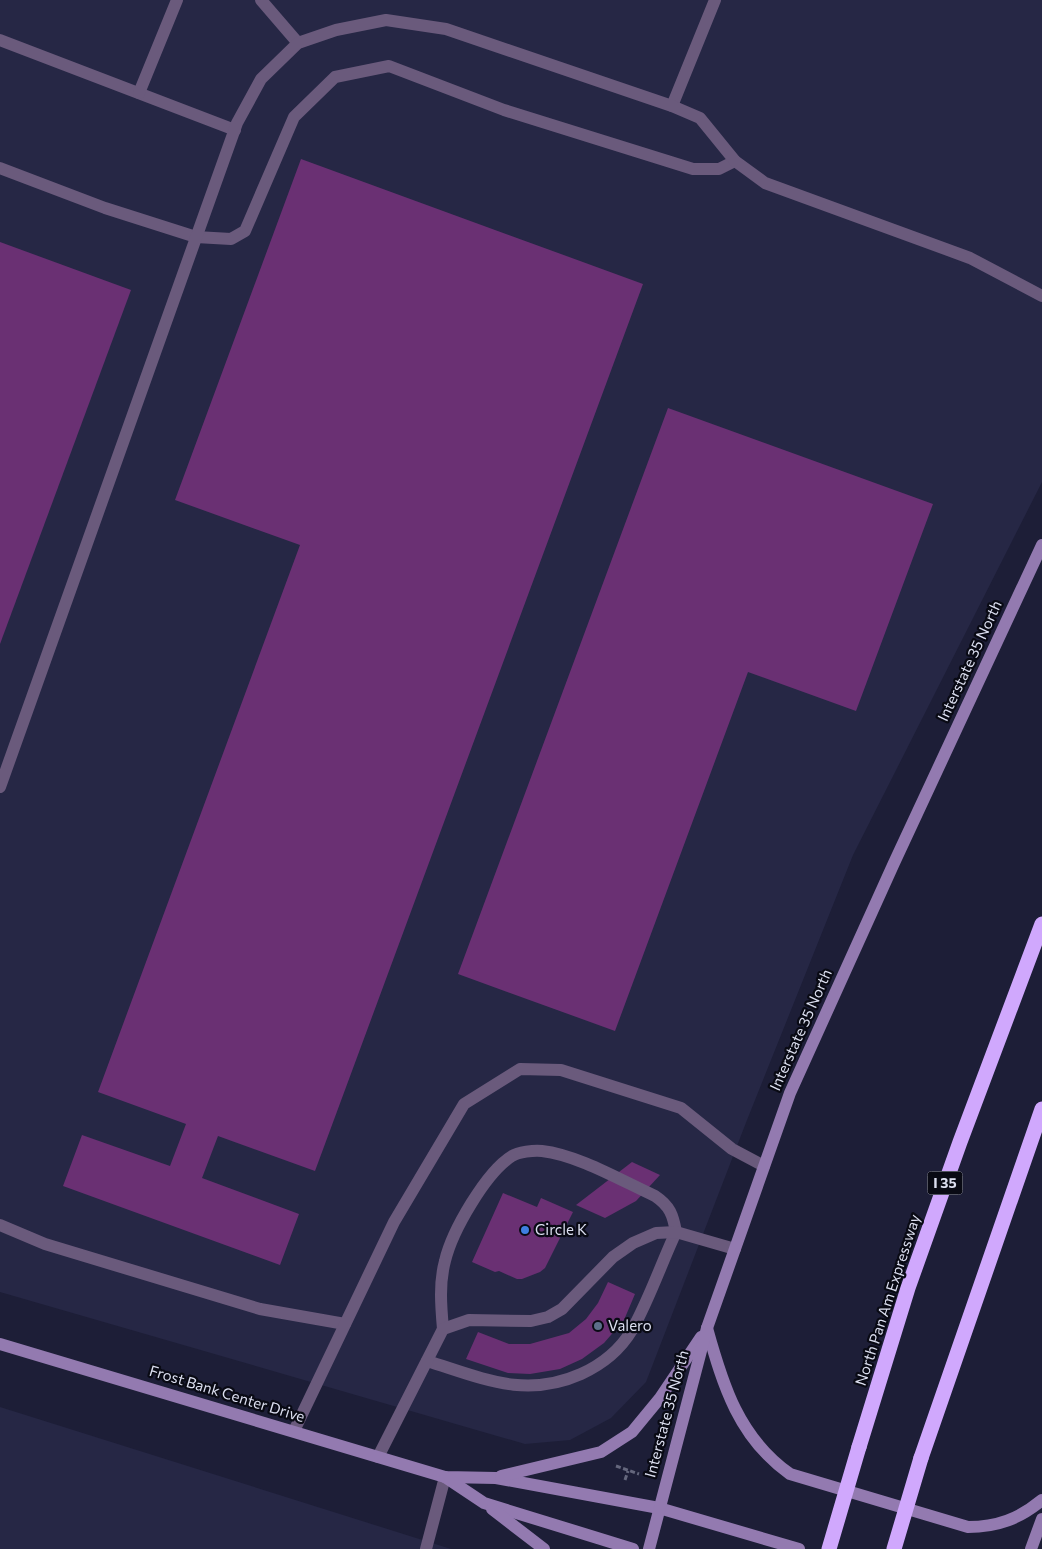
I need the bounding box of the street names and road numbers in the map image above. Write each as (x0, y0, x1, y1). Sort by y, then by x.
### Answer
street label: Interstate 35 North (933, 597, 1005, 724)
street label: Interstate 35 North (765, 966, 835, 1093)
road number: I 35 (928, 1172, 962, 1194)
street label: North Pan Am Expressway (851, 1212, 923, 1388)
street label: Interstate 35 North (640, 1348, 692, 1479)
street label: Frost Bank Center Drive (147, 1361, 307, 1425)

